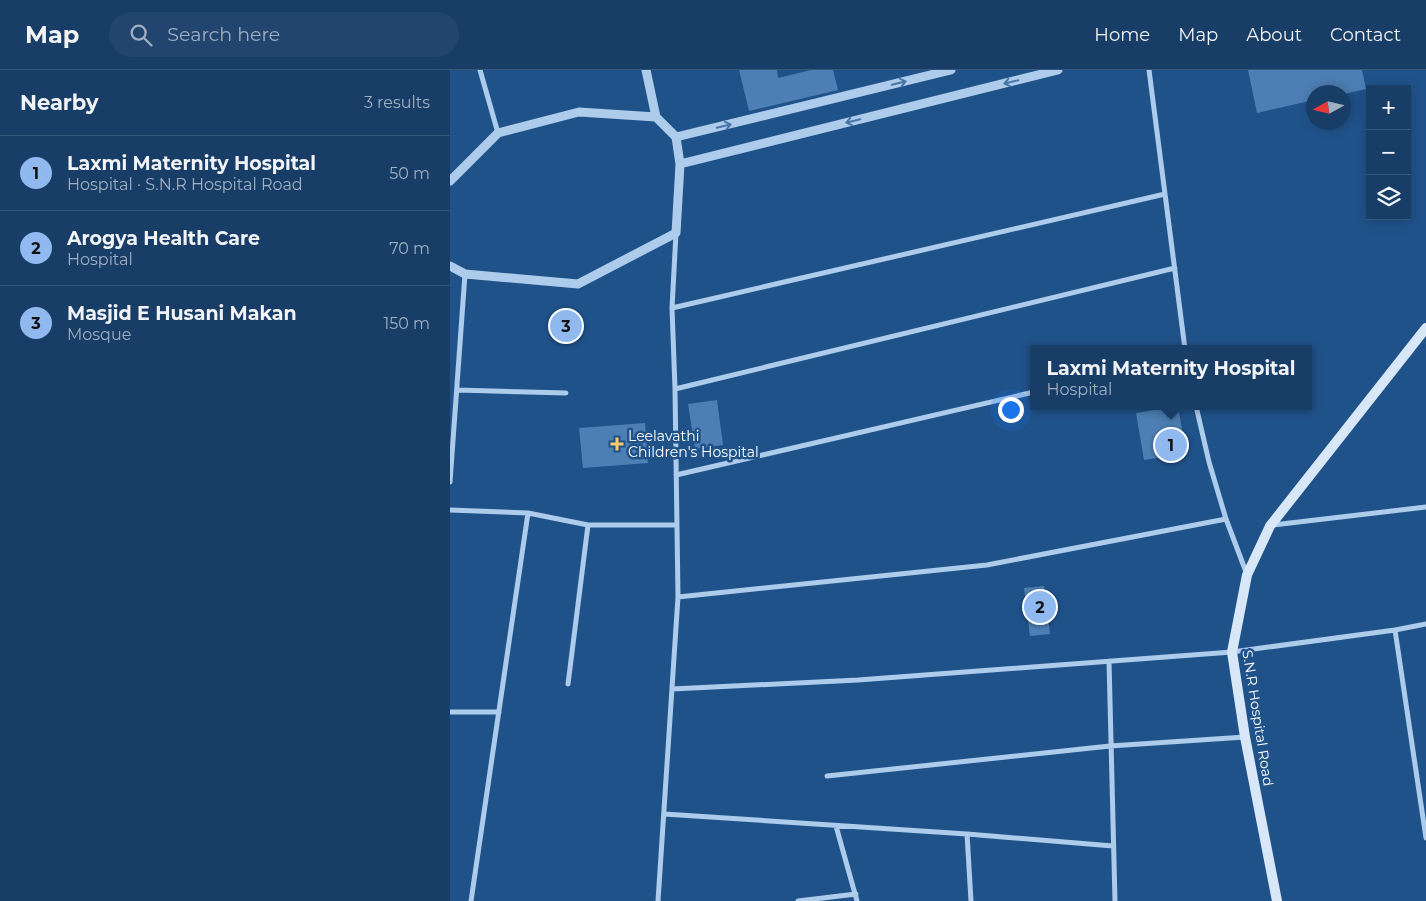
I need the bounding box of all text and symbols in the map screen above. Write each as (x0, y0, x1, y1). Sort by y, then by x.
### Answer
search box (109, 12, 459, 57)
text: Map (25, 20, 79, 49)
icon: search (127, 21, 155, 49)
text: Search here (167, 23, 280, 46)
text: Home (1094, 24, 1150, 46)
text: Map (1178, 24, 1218, 46)
text: About (1246, 24, 1302, 46)
text: Contact (1330, 24, 1401, 46)
one-way arrow (890, 78, 906, 87)
one-way arrow (1003, 78, 1019, 87)
north arrow (1306, 85, 1351, 130)
map controls (1366, 85, 1411, 220)
button: + (1366, 85, 1411, 130)
text: Nearby (20, 90, 99, 115)
text: 3 results (364, 93, 430, 112)
one-way arrow (846, 117, 862, 126)
one-way arrow (715, 121, 731, 130)
button: − (1366, 130, 1411, 175)
text: Laxmi Maternity Hospital (67, 152, 316, 175)
text: 1 (33, 164, 39, 183)
text: 50 m (389, 164, 430, 183)
text: Hospital · S.N.R Hospital Road (67, 175, 303, 194)
button: layers (1366, 175, 1411, 220)
text: Arogya Health Care (67, 227, 260, 250)
text: 2 (31, 239, 41, 258)
text: 70 m (389, 239, 430, 258)
text: Hospital (67, 250, 133, 269)
text: Masjid E Husani Makan (67, 302, 297, 325)
pin: 3 (550, 307, 582, 345)
text: 3 (31, 314, 41, 333)
text: 150 m (383, 314, 430, 333)
text: Mosque (67, 325, 131, 344)
popup (1030, 345, 1312, 410)
text: Laxmi Maternity Hospital (1046, 357, 1296, 380)
text: Hospital (1046, 380, 1112, 399)
your location (998, 397, 1024, 423)
pin: 1 (1155, 426, 1187, 464)
place label: Leelavathi Children's Hospital (628, 427, 759, 461)
marker: Leelavathi Children's Hospital (610, 437, 624, 451)
pin: 2 (1024, 588, 1056, 626)
street label: S.N.R Hospital Road (1238, 649, 1278, 787)

